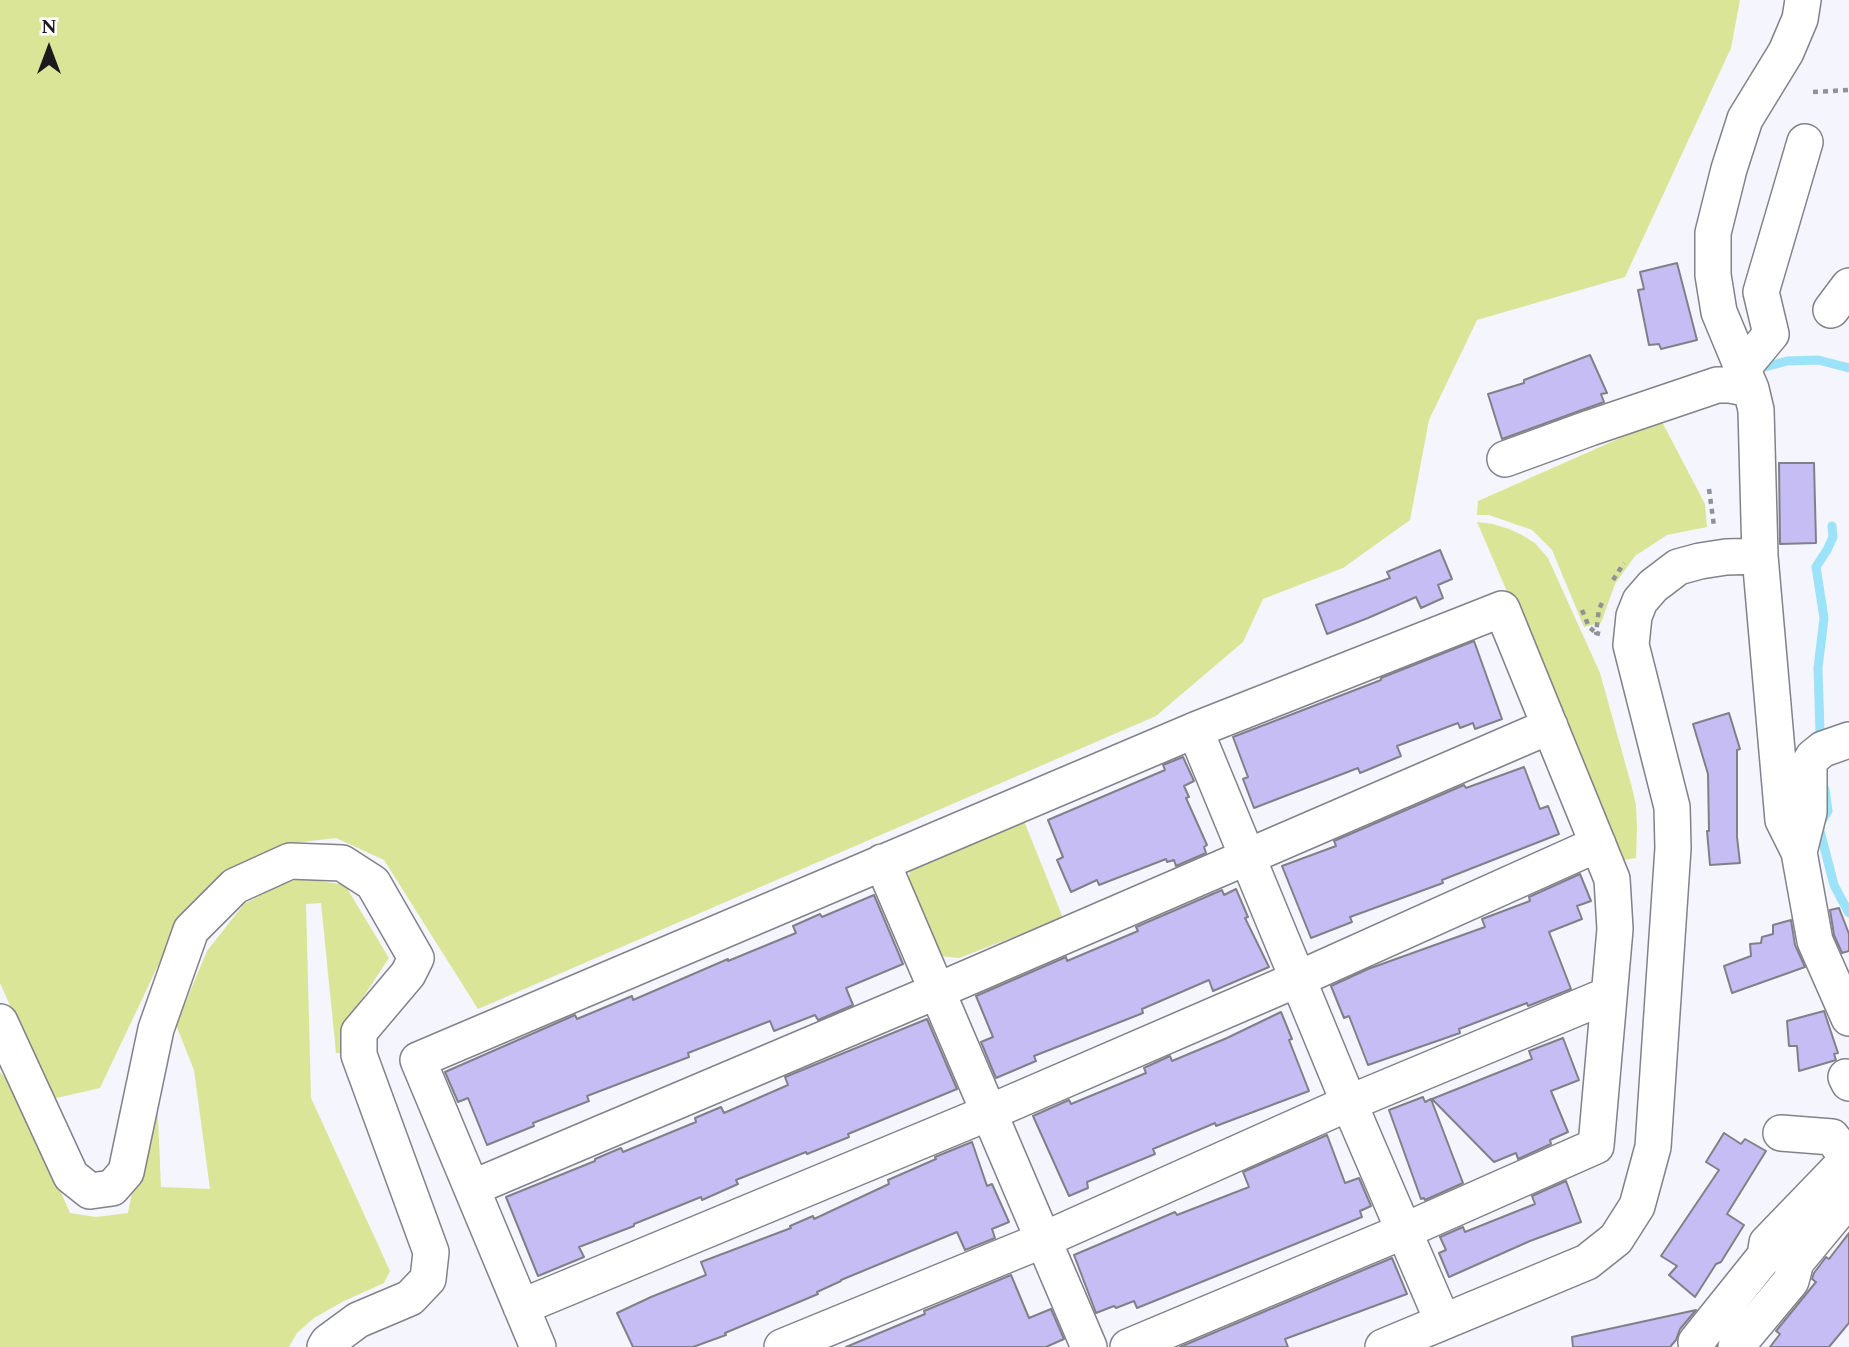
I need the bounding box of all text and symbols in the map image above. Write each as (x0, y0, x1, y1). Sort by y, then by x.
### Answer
text: N (41, 13, 57, 42)
north arrow (14, 14, 84, 84)

